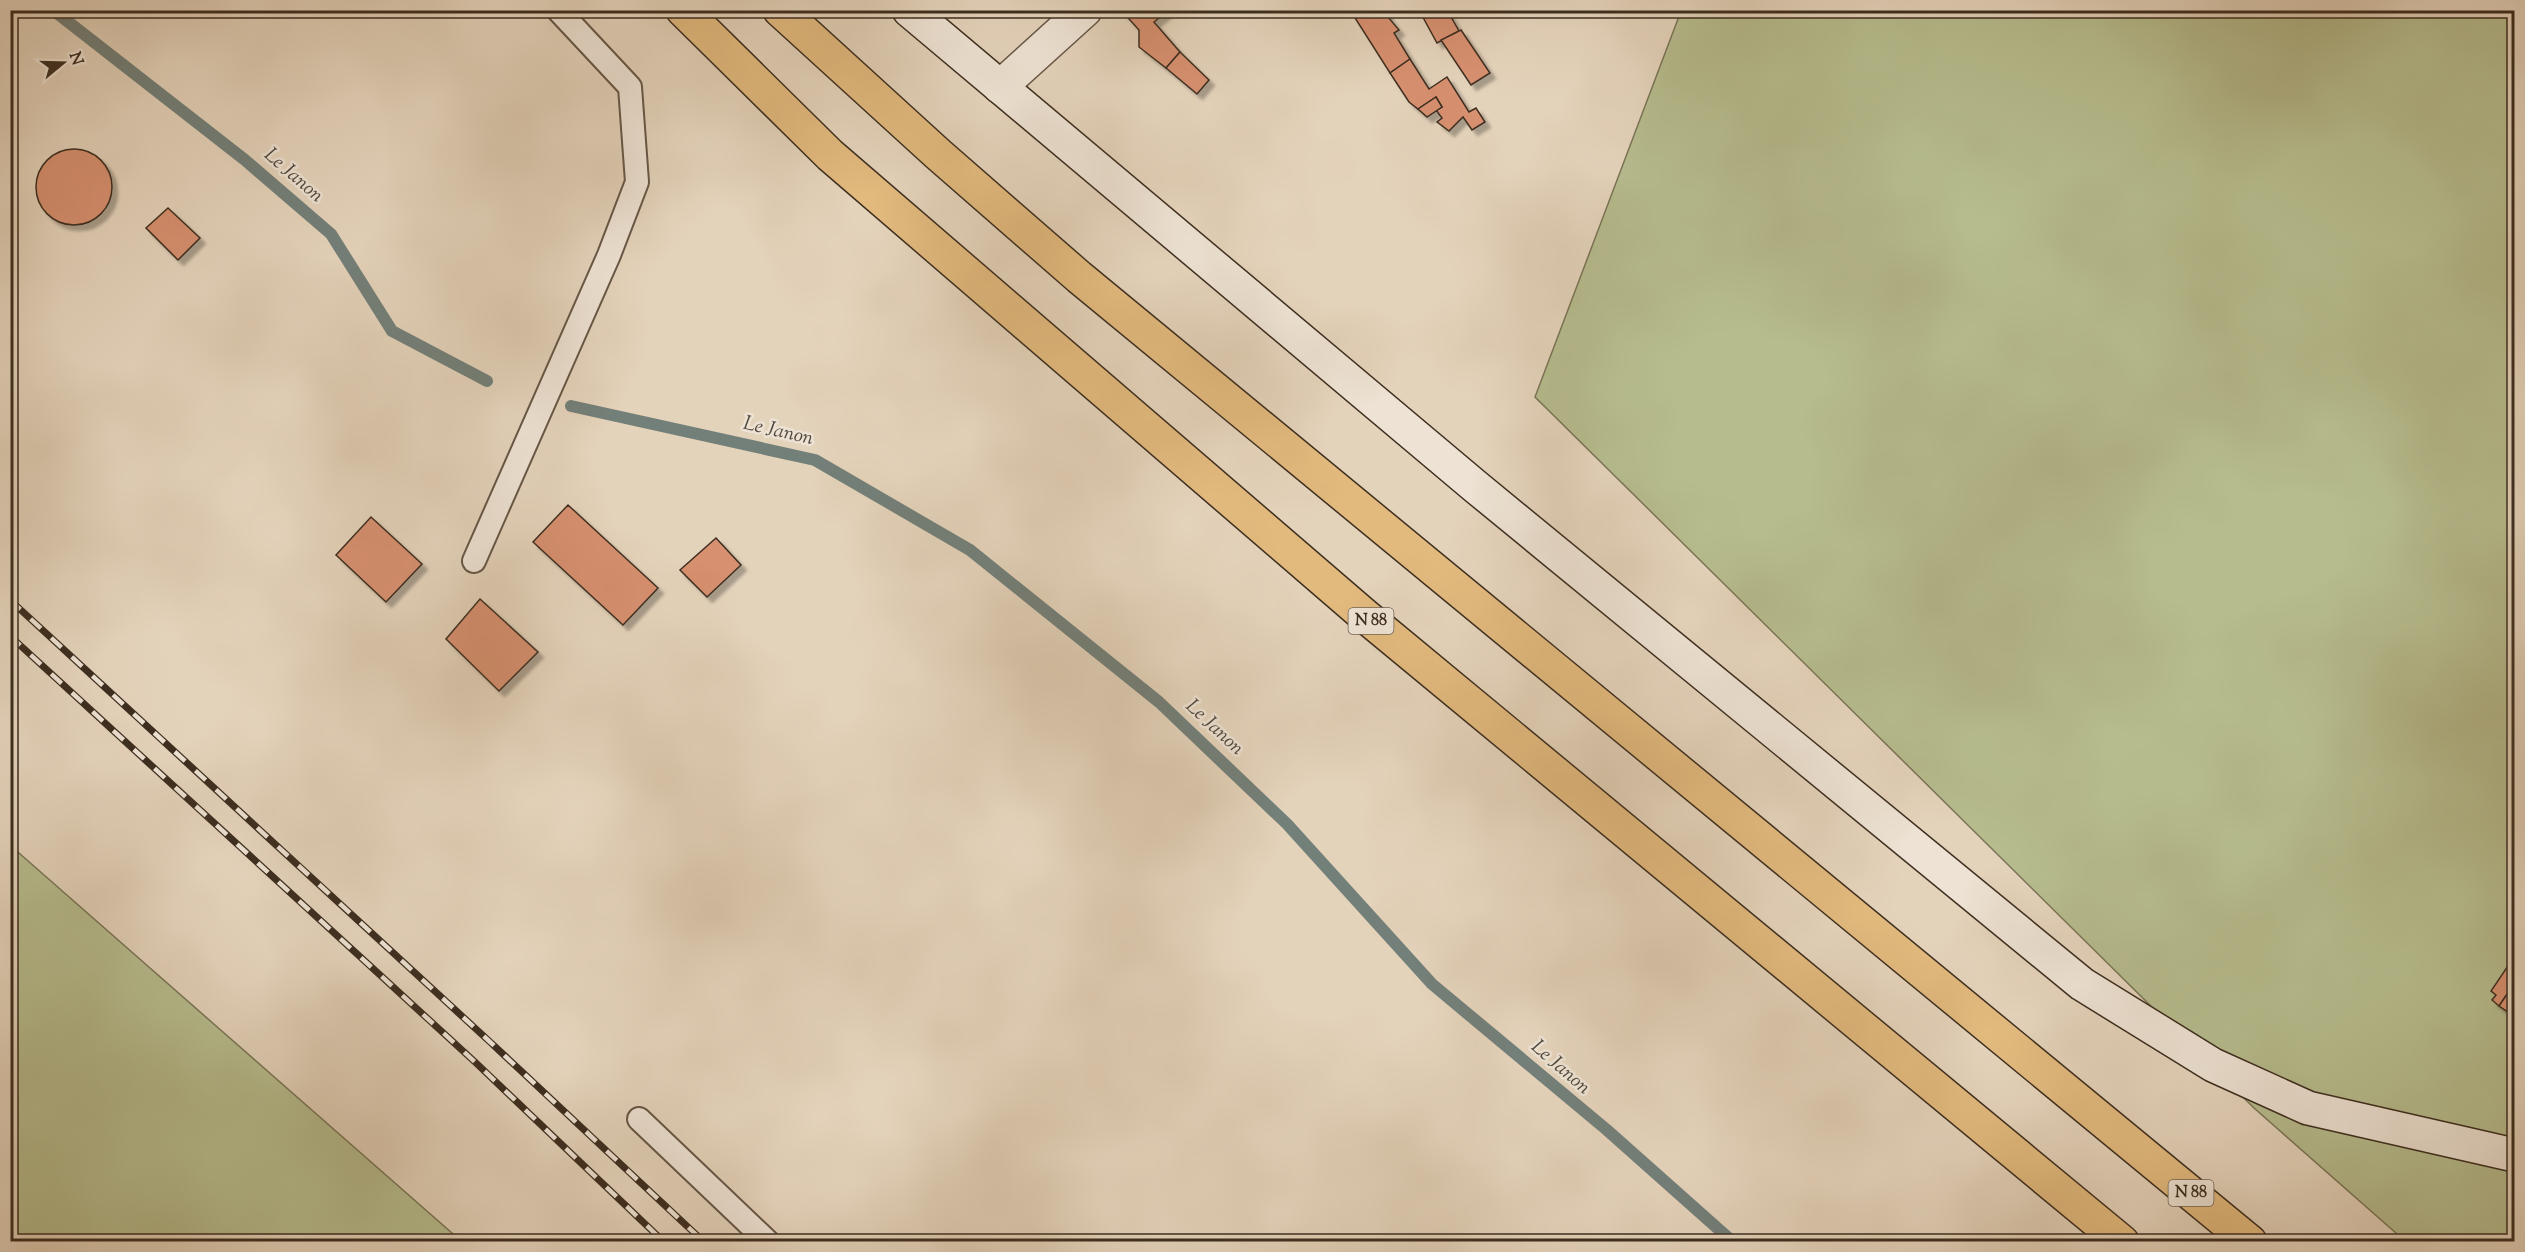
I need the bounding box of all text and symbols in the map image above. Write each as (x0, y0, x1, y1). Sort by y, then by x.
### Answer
north arrow (33, 33, 93, 93)
text: N (62, 49, 88, 69)
water label: Le Janon (257, 142, 330, 211)
water label: Le Janon (740, 410, 816, 454)
road number: N 88 (1348, 608, 1394, 634)
water label: Le Janon (1178, 693, 1250, 763)
water label: Le Janon (1524, 1034, 1597, 1103)
road number: N 88 (2168, 1180, 2214, 1206)

